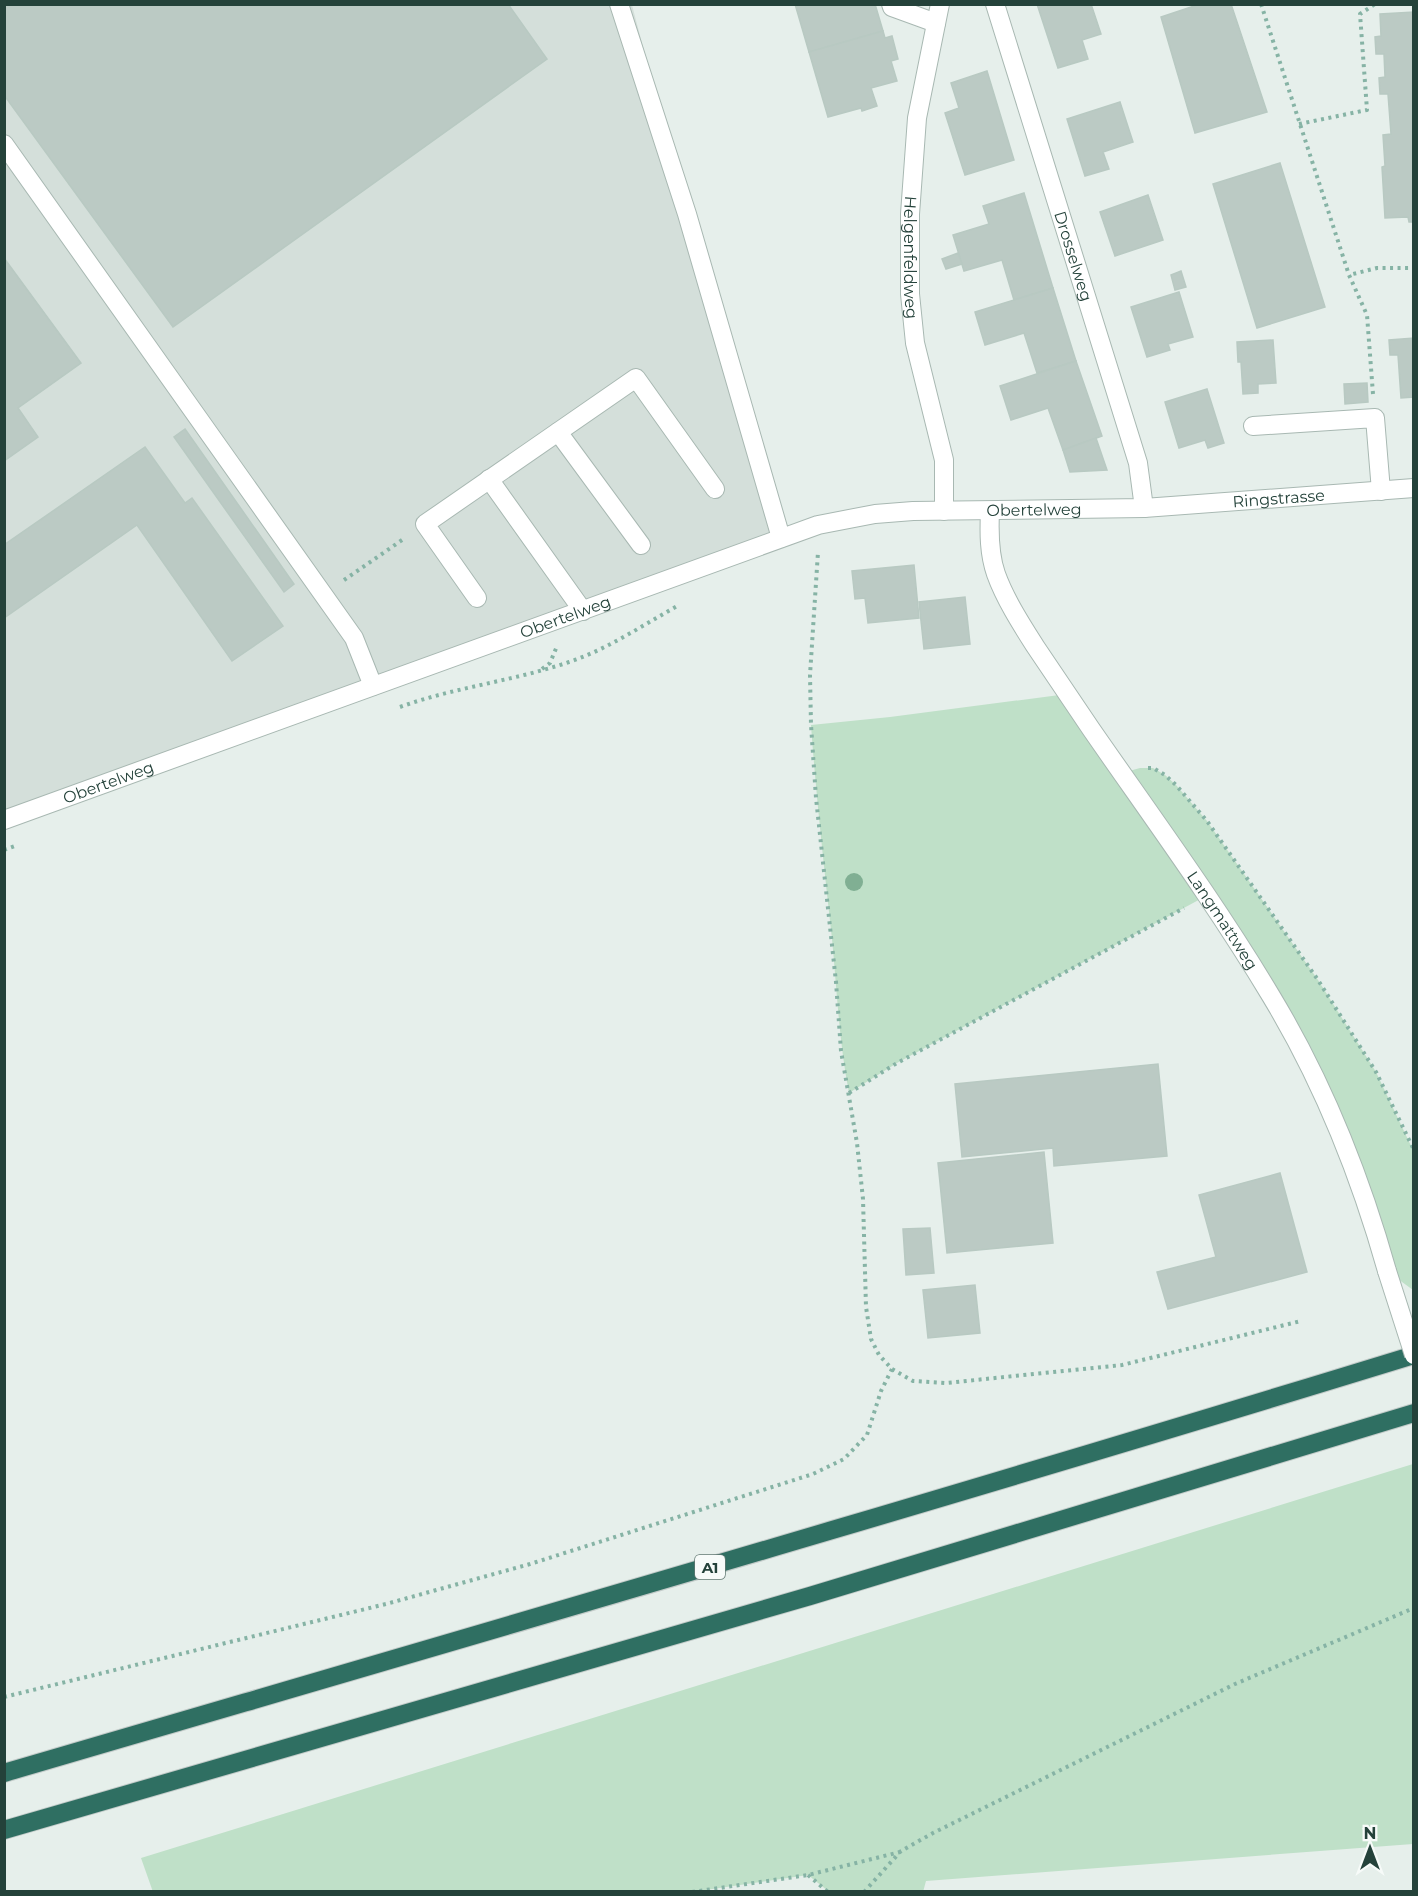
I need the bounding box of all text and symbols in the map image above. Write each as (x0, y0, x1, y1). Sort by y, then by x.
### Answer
street label: Helgenfeldweg (900, 195, 922, 320)
street label: Drosselweg (1051, 209, 1097, 304)
street label: Ringstrasse (1232, 485, 1325, 511)
street label: Obertelweg (986, 499, 1082, 520)
street label: Obertelweg (517, 591, 613, 642)
street label: Obertelweg (60, 757, 156, 807)
street label: Langmattweg (1183, 867, 1262, 973)
road number: A1 (695, 1555, 725, 1579)
north arrow (1340, 1818, 1400, 1878)
text: N (1364, 1824, 1376, 1843)

